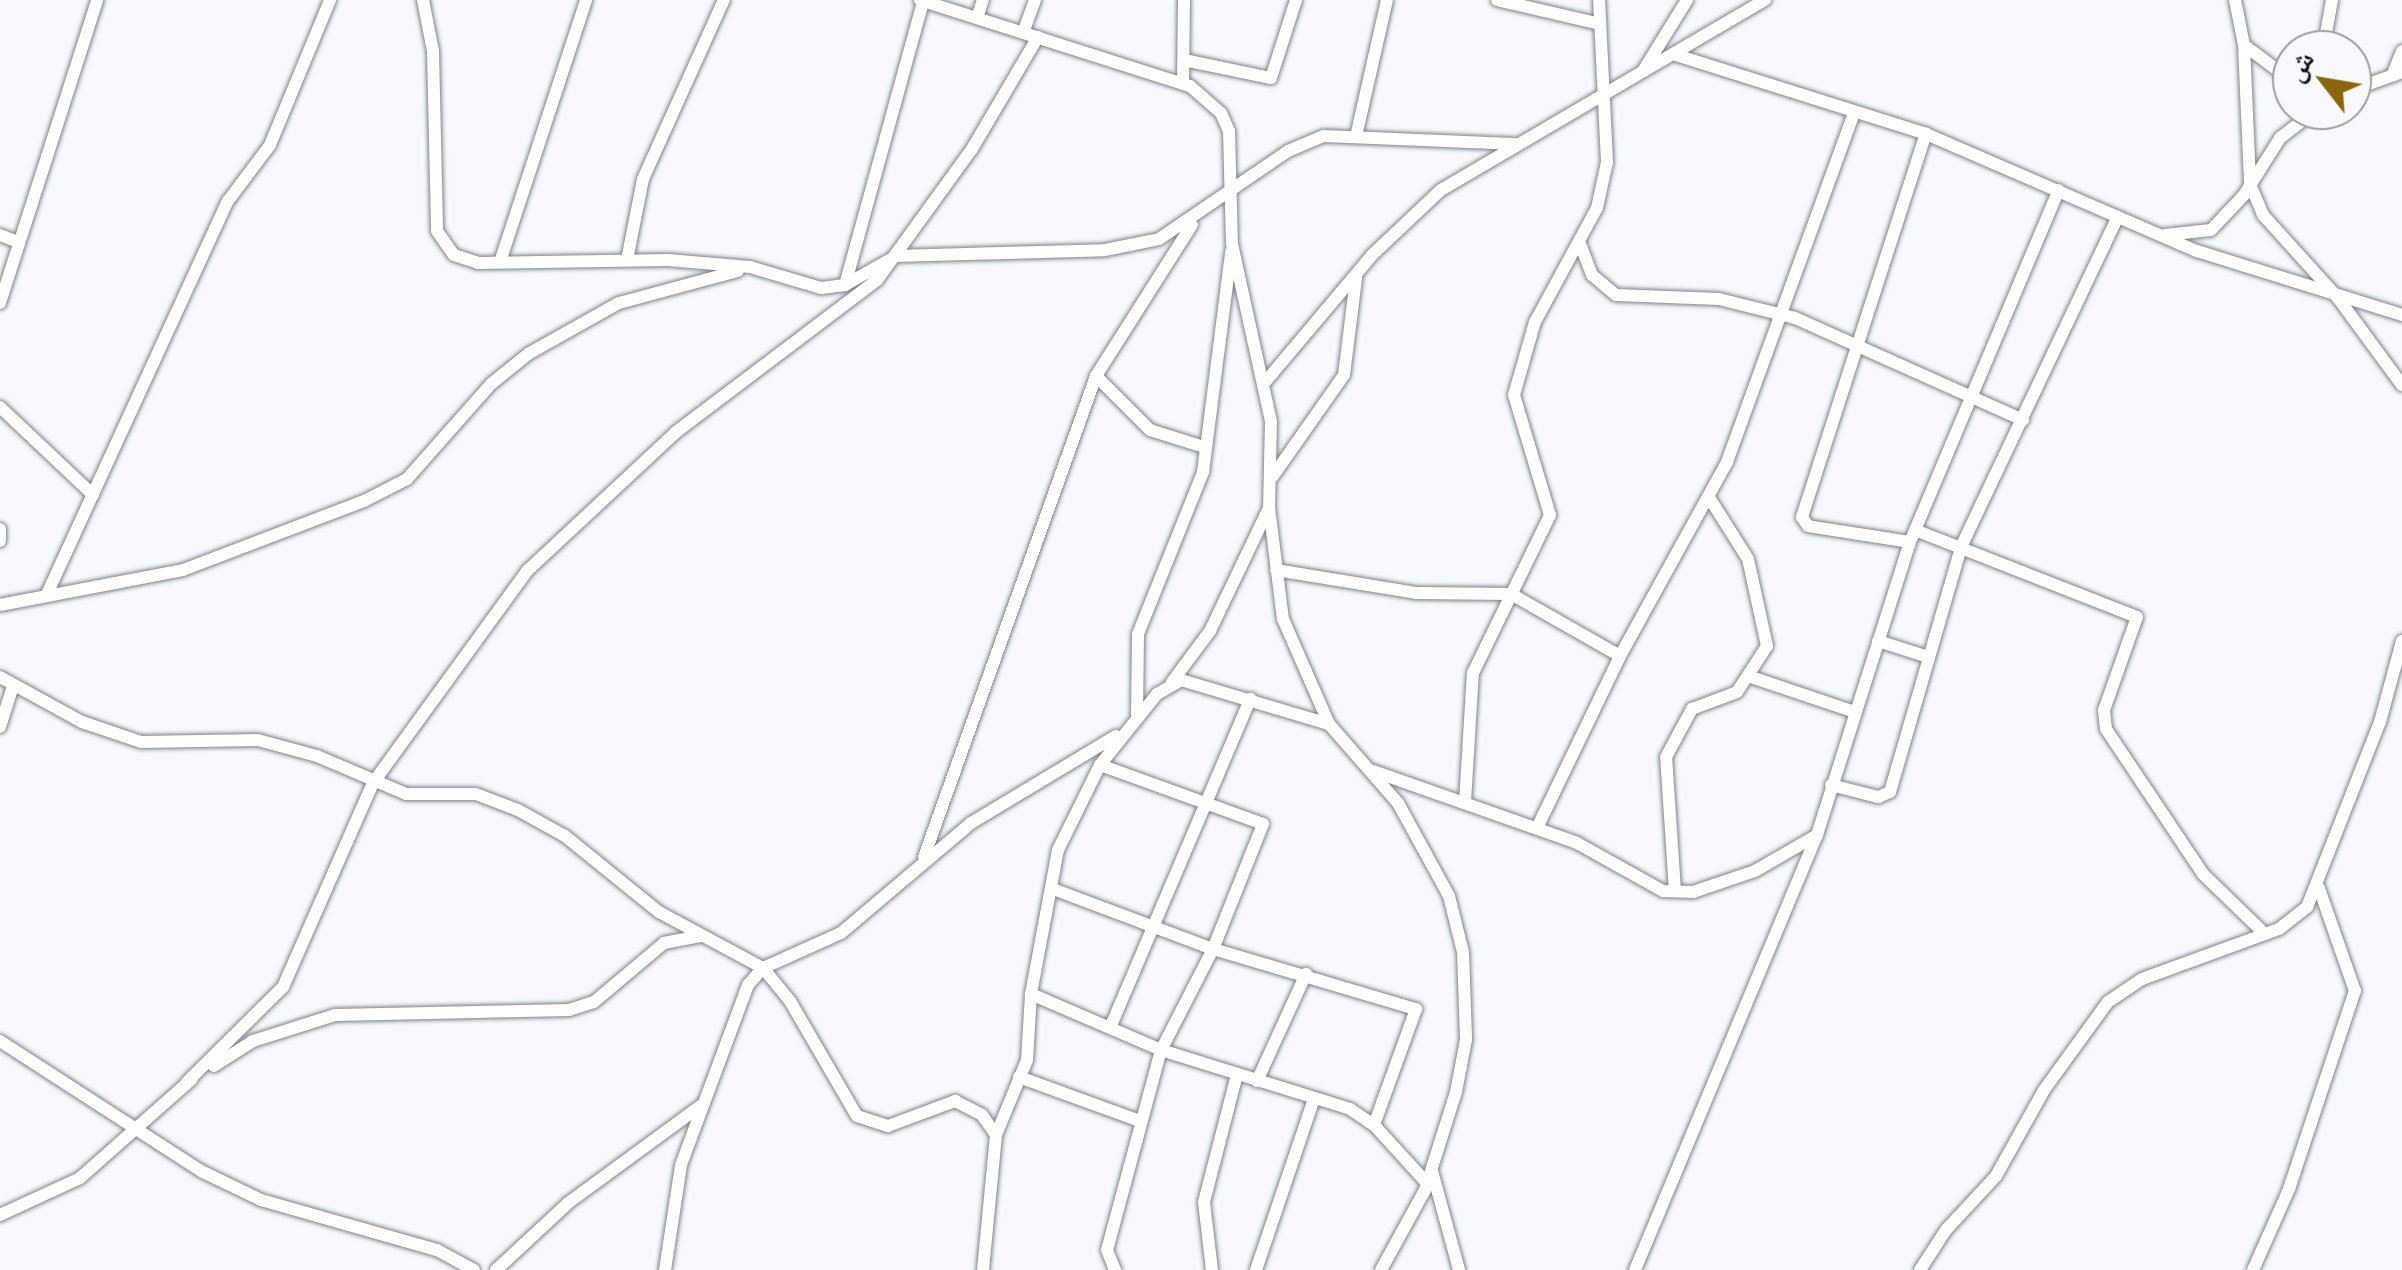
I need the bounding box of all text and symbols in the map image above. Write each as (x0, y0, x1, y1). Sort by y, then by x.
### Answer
north arrow (2272, 30, 2372, 130)
text: ش (2274, 43, 2322, 88)

